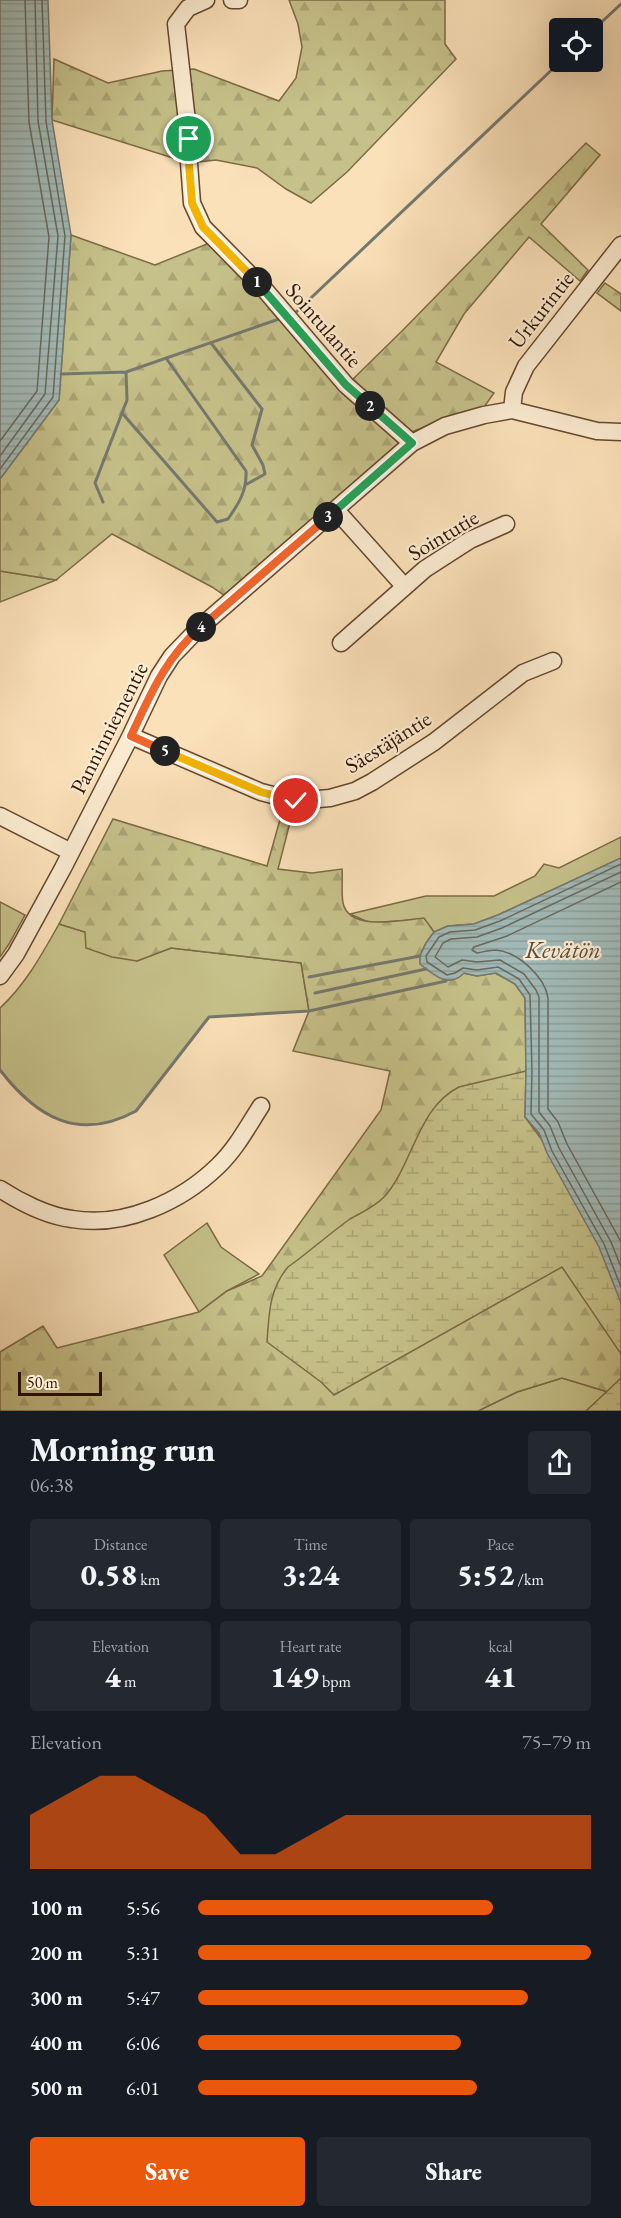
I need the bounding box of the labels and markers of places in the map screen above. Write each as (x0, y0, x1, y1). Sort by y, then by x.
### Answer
pin (163, 113, 214, 164)
pin: 1 (242, 267, 272, 297)
pin: 2 (355, 391, 385, 421)
pin: 3 (313, 502, 343, 532)
pin: 4 (186, 612, 216, 642)
pin: 5 (150, 736, 180, 766)
pin (270, 775, 321, 826)

